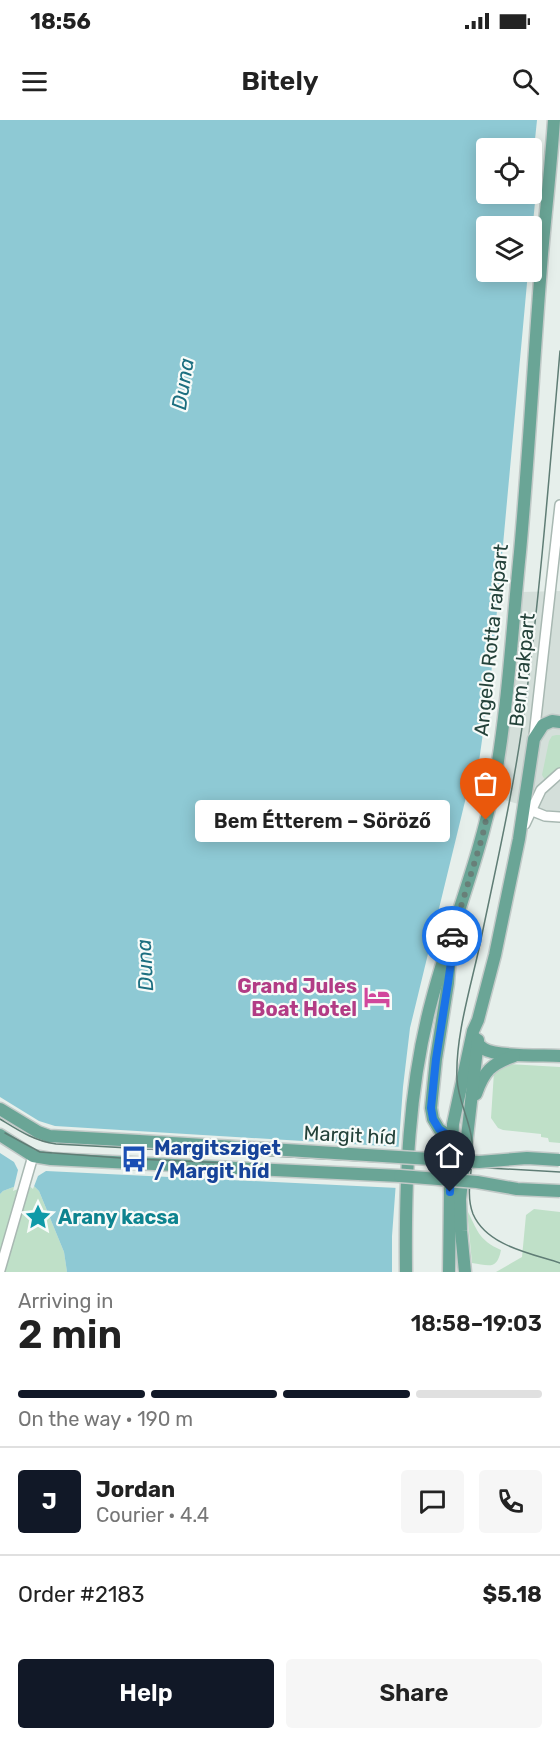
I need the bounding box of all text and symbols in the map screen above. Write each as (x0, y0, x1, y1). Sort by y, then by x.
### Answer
text: 18:56 (30, 8, 91, 35)
icon: menu (18, 65, 51, 98)
text: Bitely (241, 65, 319, 97)
icon: search (509, 65, 542, 98)
map controls (476, 138, 542, 282)
button: locate (476, 138, 542, 204)
button: layers (476, 216, 542, 282)
water label: Duna (166, 356, 199, 412)
street label: Angelo Rotta rakpart (469, 543, 513, 737)
street label: Bem rakpart (504, 612, 540, 728)
pin (460, 758, 511, 820)
icon: bag (469, 767, 502, 800)
callout: Bem Étterem – Söröző (195, 799, 450, 841)
text: Bem Étterem – Söröző (214, 809, 431, 833)
courier (422, 906, 482, 966)
icon: car (436, 920, 469, 953)
water label: Duna (131, 938, 158, 992)
place label: Grand Jules Boat Hotel (237, 974, 357, 1021)
hotel icon: Grand Jules Boat Hotel (362, 982, 392, 1012)
street label: Margit híd (303, 1121, 397, 1149)
pin (424, 1130, 475, 1192)
place label: Margitsziget / Margit híd (154, 1136, 281, 1183)
icon: home (433, 1139, 466, 1172)
bus stop icon: Margitsziget / Margit híd (119, 1144, 149, 1174)
place icon: Arany kacsa (23, 1202, 53, 1232)
place label: Arany kacsa (58, 1205, 179, 1229)
text: Arriving in (18, 1289, 113, 1313)
text: 18:58–19:03 (411, 1310, 542, 1337)
text: 2 min (18, 1312, 122, 1358)
text: On the way · 190 m (18, 1407, 193, 1431)
button: chat (401, 1470, 464, 1533)
button: phone (479, 1470, 542, 1533)
text: Jordan (96, 1476, 175, 1503)
text: J (42, 1488, 57, 1515)
text: Courier · 4.4 (96, 1503, 209, 1527)
text: Order #2183 (18, 1581, 145, 1608)
text: $5.18 (483, 1581, 542, 1608)
button: Help (18, 1659, 274, 1728)
button: Share (286, 1659, 542, 1728)

